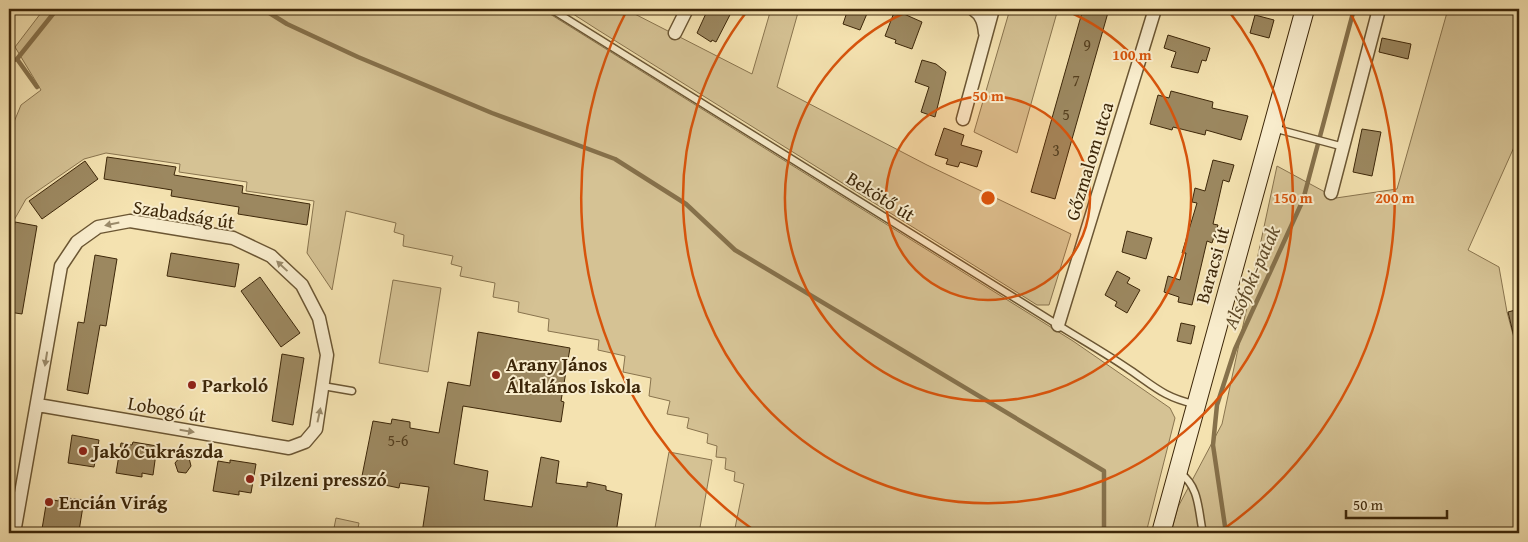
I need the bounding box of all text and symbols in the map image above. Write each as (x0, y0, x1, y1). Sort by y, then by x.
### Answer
house number: 9 (1083, 33, 1091, 57)
text: 100 m (1112, 44, 1152, 65)
house number: 7 (1072, 68, 1080, 92)
text: 50 m (972, 85, 1004, 106)
street label: Gőzmalom utca (1058, 98, 1120, 224)
house number: 5 (1062, 102, 1070, 126)
house number: 3 (1052, 138, 1060, 162)
street label: Bekötő út (841, 164, 921, 228)
text: 150 m (1273, 187, 1313, 208)
text: 200 m (1375, 187, 1415, 208)
centre of rings (979, 189, 997, 207)
street label: Szabadság út (131, 192, 237, 236)
water label: Alsófoki-patak (1215, 220, 1287, 334)
one-way arrow (103, 221, 119, 229)
street label: Baracsi út (1188, 223, 1236, 307)
one-way arrow (276, 260, 288, 272)
place label: Arany János Általános Iskola (506, 350, 641, 400)
one-way arrow (41, 351, 49, 367)
marker: Arany János Általános Iskola (490, 369, 502, 381)
place label: Parkoló (202, 371, 268, 399)
marker: Parkoló (186, 379, 198, 391)
street label: Lobogó út (126, 388, 209, 430)
one-way arrow (315, 407, 323, 422)
one-way arrow (179, 428, 195, 436)
house number: 5-6 (388, 428, 409, 452)
place label: Jakó Cukrászda (90, 437, 223, 465)
marker: Jakó Cukrászda (77, 445, 89, 457)
place label: Pilzeni presszó (260, 465, 387, 493)
marker: Pilzeni presszó (244, 473, 256, 485)
scale bar (1346, 487, 1447, 519)
place label: Encián Virág (59, 488, 168, 516)
text: 50 m (1353, 494, 1384, 515)
marker: Encián Virág (43, 496, 55, 508)

